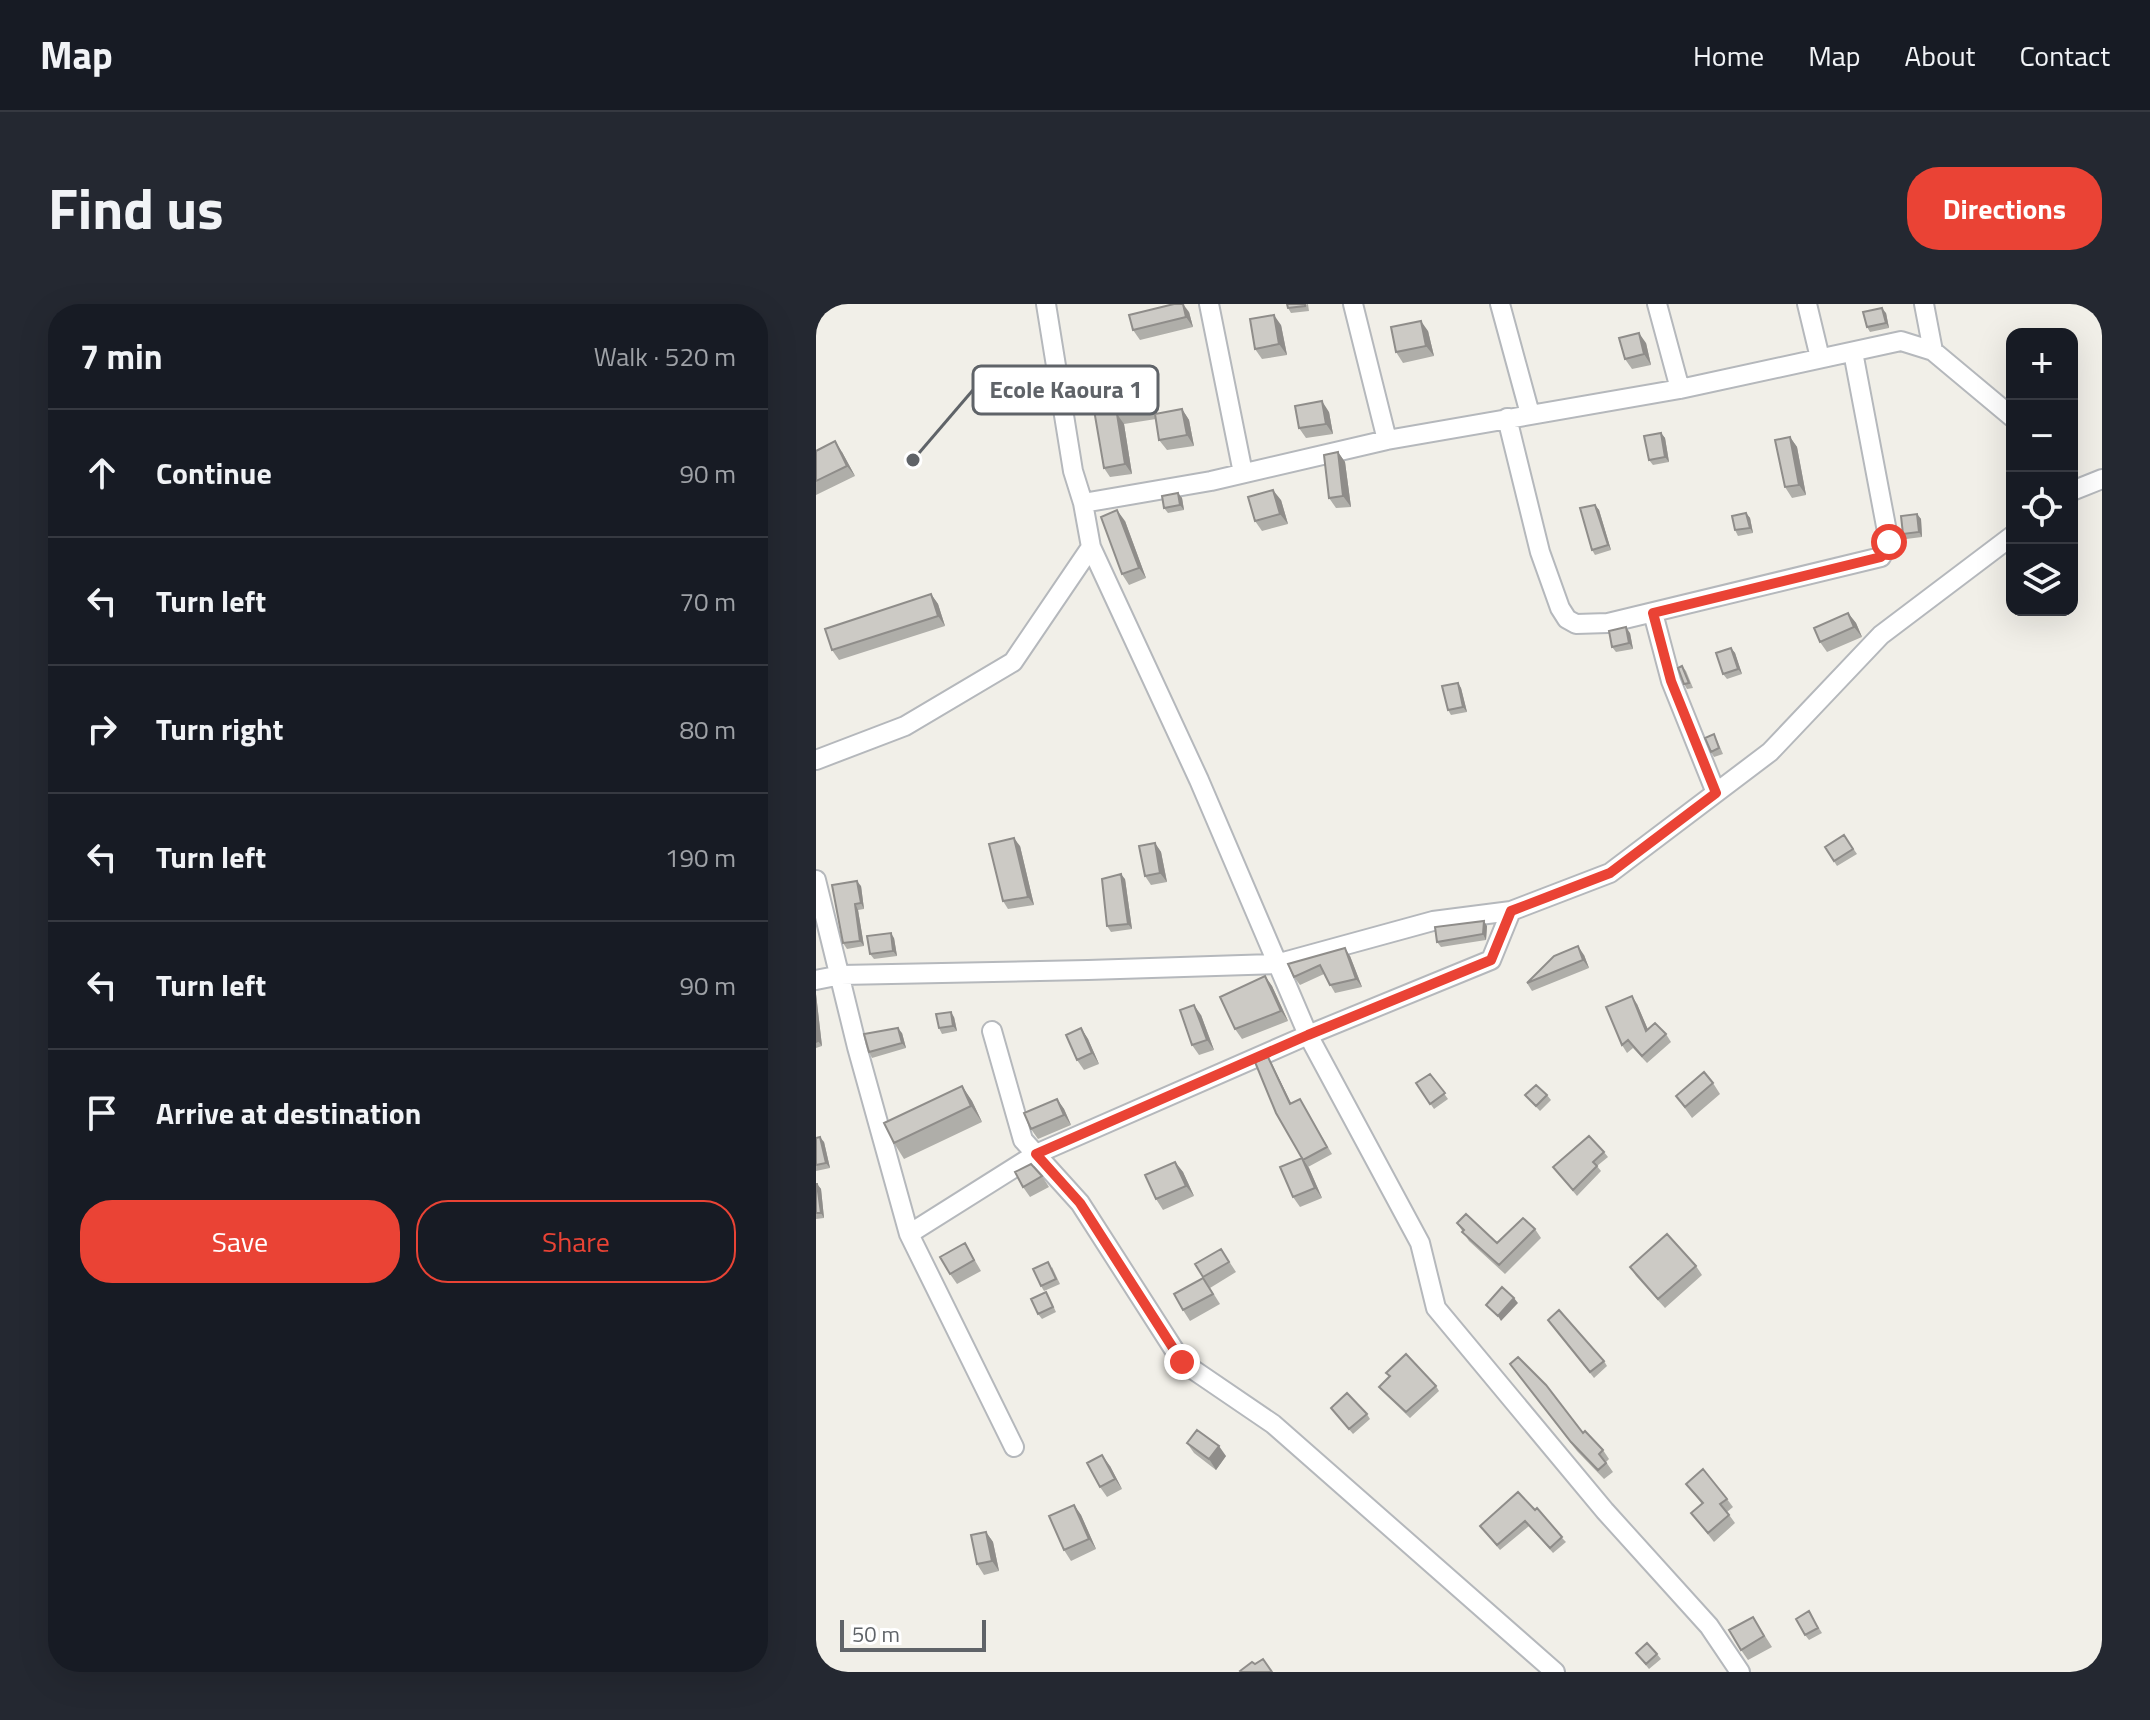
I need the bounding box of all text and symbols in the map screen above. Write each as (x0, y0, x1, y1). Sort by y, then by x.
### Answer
text: Map (40, 26, 113, 84)
text: Home (1693, 34, 1764, 77)
text: Map (1808, 34, 1861, 77)
text: About (1905, 34, 1975, 77)
text: Contact (2019, 34, 2110, 77)
text: Find us (48, 166, 224, 251)
button: Directions (1907, 167, 2102, 250)
map controls (2006, 328, 2078, 616)
button: + (2006, 328, 2078, 400)
text: 7 min (80, 330, 163, 382)
text: Walk · 520 m (594, 337, 736, 376)
callout: Ecole Kaoura 1 (973, 366, 1158, 414)
text: Ecole Kaoura 1 (990, 371, 1142, 407)
button: − (2006, 400, 2078, 472)
text: Continue (156, 450, 272, 496)
icon: ahead (80, 451, 124, 495)
text: 90 m (679, 454, 736, 493)
button: locate (2006, 472, 2078, 544)
route start (1871, 524, 1907, 560)
button: layers (2006, 544, 2078, 616)
text: Turn left (156, 578, 266, 624)
icon: left (80, 579, 124, 623)
text: 70 m (679, 582, 736, 621)
text: Turn right (156, 706, 284, 752)
icon: right (80, 707, 124, 751)
text: 80 m (679, 710, 736, 749)
text: Turn left (156, 834, 266, 880)
icon: left (80, 835, 124, 879)
text: 190 m (665, 838, 736, 877)
text: Turn left (156, 962, 266, 1008)
icon: left (80, 963, 124, 1007)
text: 90 m (679, 966, 736, 1005)
text: Arrive at destination (156, 1090, 421, 1136)
icon: arrive (80, 1091, 124, 1135)
button: Save (80, 1200, 400, 1283)
button: Share (416, 1200, 736, 1283)
route end (1164, 1344, 1200, 1380)
scale bar (840, 1616, 986, 1652)
text: 50 m (852, 1617, 900, 1651)

